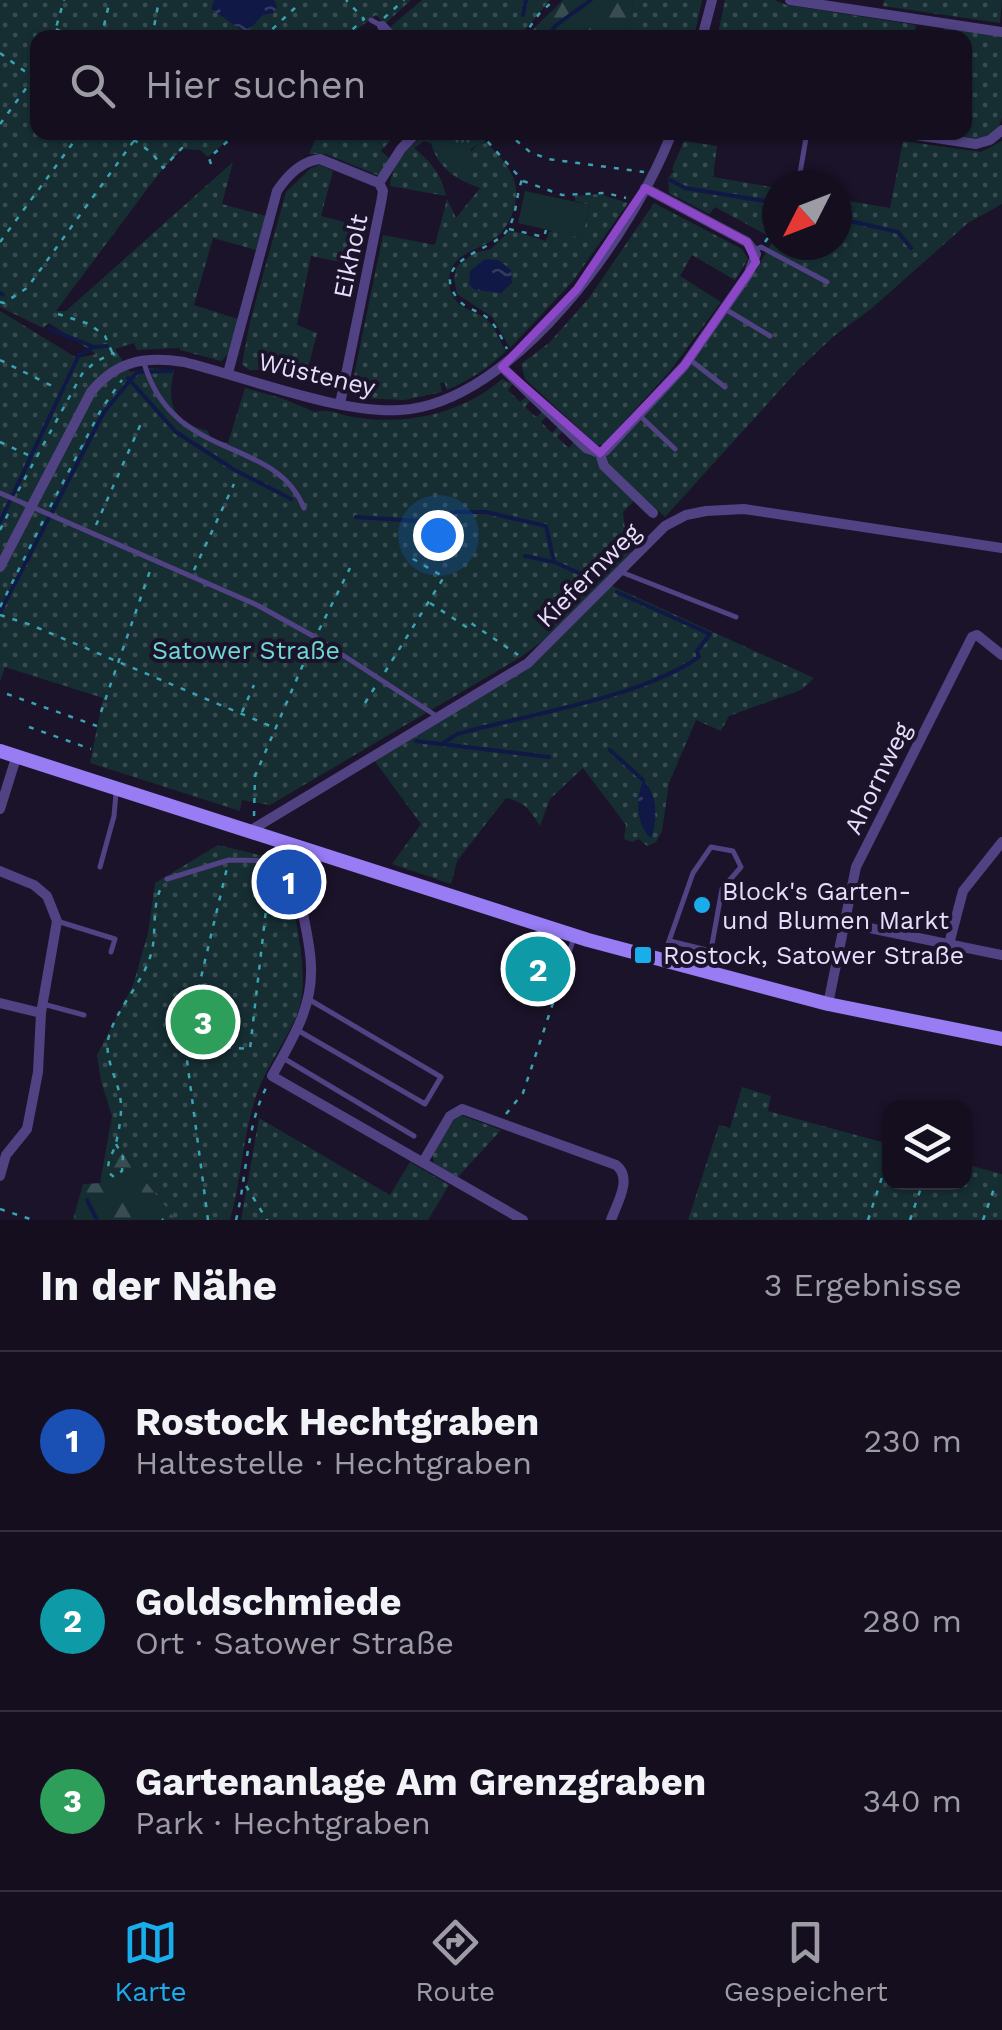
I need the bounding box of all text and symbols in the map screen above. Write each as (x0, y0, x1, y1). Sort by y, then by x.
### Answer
search box (30, 30, 972, 140)
icon: search (65, 58, 120, 113)
text: Hier suchen (145, 63, 366, 107)
north arrow (762, 170, 852, 260)
street label: Eikholt (327, 211, 374, 301)
street label: Wüsteney (256, 347, 378, 402)
your location (413, 510, 464, 561)
street label: Kiefernweg (530, 517, 647, 633)
park label: Satower Straße (152, 636, 340, 665)
street label: Ahornweg (838, 717, 917, 839)
pin: 1 (256, 844, 322, 920)
place label: Block's Garten- und Blumen Markt (722, 877, 949, 935)
marker: Block's Garten- und Blumen Markt (691, 894, 713, 916)
pin: 2 (506, 932, 570, 1006)
place label: Rostock, Satower Straße (663, 941, 964, 970)
marker: Rostock, Satower Straße (632, 944, 654, 966)
pin: 3 (170, 984, 236, 1060)
map controls (882, 1100, 972, 1190)
button: layers (882, 1100, 972, 1190)
text: In der Nähe (40, 1261, 277, 1310)
text: 3 Ergebnisse (764, 1266, 962, 1304)
text: Rostock Hechtgraben (135, 1400, 539, 1444)
text: 1 (66, 1422, 79, 1460)
text: 230 m (863, 1422, 962, 1460)
text: Haltestelle · Hechtgraben (135, 1444, 532, 1482)
text: Goldschmiede (135, 1580, 401, 1624)
text: 2 (63, 1602, 82, 1640)
text: 280 m (862, 1602, 962, 1640)
text: Ort · Satower Straße (135, 1624, 454, 1662)
text: Gartenanlage Am Grenzgraben (135, 1760, 706, 1804)
text: 3 (63, 1782, 82, 1820)
text: 340 m (862, 1782, 962, 1820)
text: Park · Hechtgraben (135, 1804, 431, 1842)
tab: Karte (114, 1915, 187, 2008)
tab: Route (415, 1915, 495, 2008)
tab: Gespeichert (724, 1915, 888, 2008)

